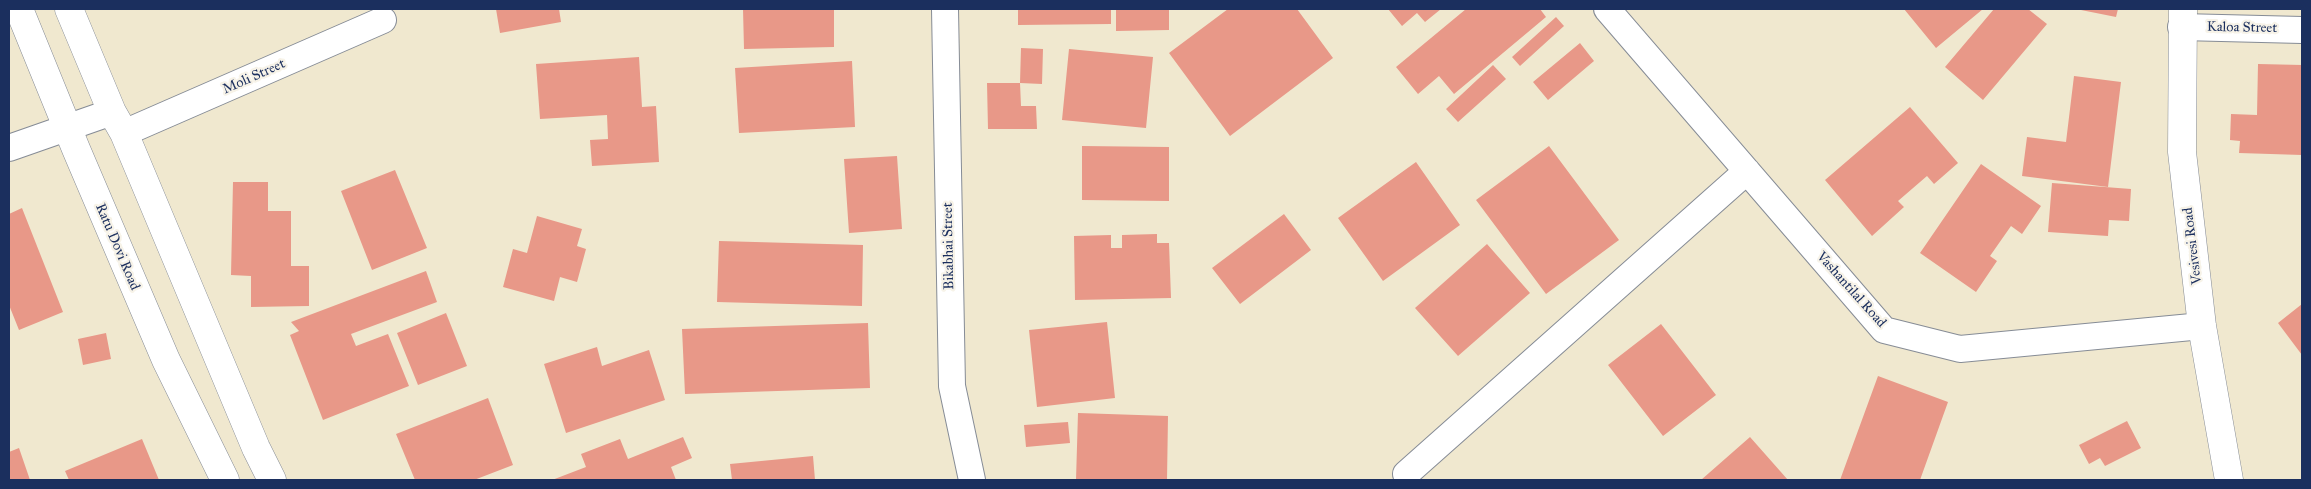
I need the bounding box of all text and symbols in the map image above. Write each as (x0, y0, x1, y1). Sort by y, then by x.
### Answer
street label: Kaloa Street (2207, 19, 2277, 37)
street label: Moli Street (220, 56, 288, 98)
street label: Ratu Dovi Road (91, 201, 143, 293)
street label: Bikabhai Street (940, 202, 958, 290)
street label: Vesivesi Road (2180, 206, 2206, 286)
street label: Vashantilal Road (1813, 249, 1889, 331)

